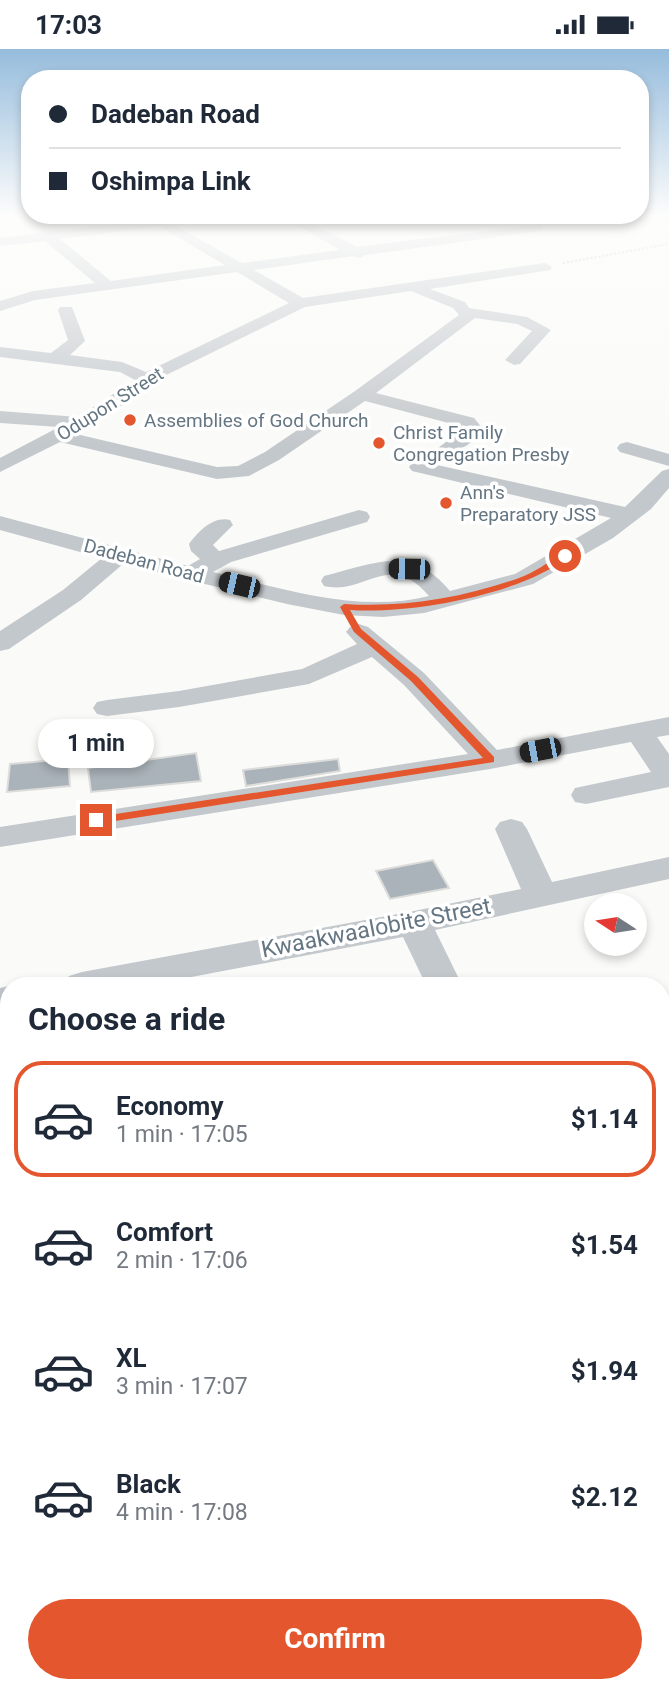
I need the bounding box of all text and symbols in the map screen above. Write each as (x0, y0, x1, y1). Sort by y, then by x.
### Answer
text: 17:03 (35, 10, 102, 40)
text: Dadeban Road (91, 99, 260, 129)
text: Oshimpa Link (91, 166, 251, 196)
street label: Odupon Street (53, 362, 167, 446)
place label: Assemblies of God Church (144, 409, 369, 432)
marker: Assemblies of God Church (122, 412, 138, 428)
place label: Christ Family Congregation Presby (393, 421, 569, 466)
marker: Christ Family Congregation Presby (371, 435, 387, 451)
place label: Ann's Preparatory JSS (460, 481, 596, 526)
marker: Ann's Preparatory JSS (438, 495, 454, 511)
street label: Dadeban Road (81, 534, 207, 588)
route start (549, 540, 581, 572)
car (388, 558, 431, 580)
car (217, 570, 262, 600)
callout: 1 min (38, 719, 154, 767)
text: 1 min (67, 730, 125, 757)
car (518, 736, 563, 764)
route end (80, 804, 112, 836)
street label: Kwaakwaalobite Street (259, 892, 493, 964)
north arrow (584, 893, 648, 955)
map controls (584, 893, 647, 956)
text: Choose a ride (28, 1000, 225, 1038)
icon: car (32, 1088, 95, 1151)
text: Economy (116, 1091, 223, 1121)
text: $1.14 (571, 1104, 638, 1134)
text: 1 min · 17:05 (116, 1121, 248, 1148)
icon: car (32, 1214, 95, 1277)
text: Comfort (116, 1217, 213, 1247)
text: $1.54 (571, 1230, 638, 1260)
text: 2 min · 17:06 (116, 1247, 248, 1274)
icon: car (32, 1340, 95, 1403)
text: XL (116, 1343, 147, 1373)
text: $1.94 (571, 1356, 638, 1386)
text: 3 min · 17:07 (116, 1373, 248, 1400)
icon: car (32, 1466, 95, 1529)
text: Black (116, 1469, 181, 1499)
text: $2.12 (571, 1482, 638, 1512)
text: 4 min · 17:08 (116, 1499, 248, 1526)
button: Confirm (28, 1599, 642, 1679)

